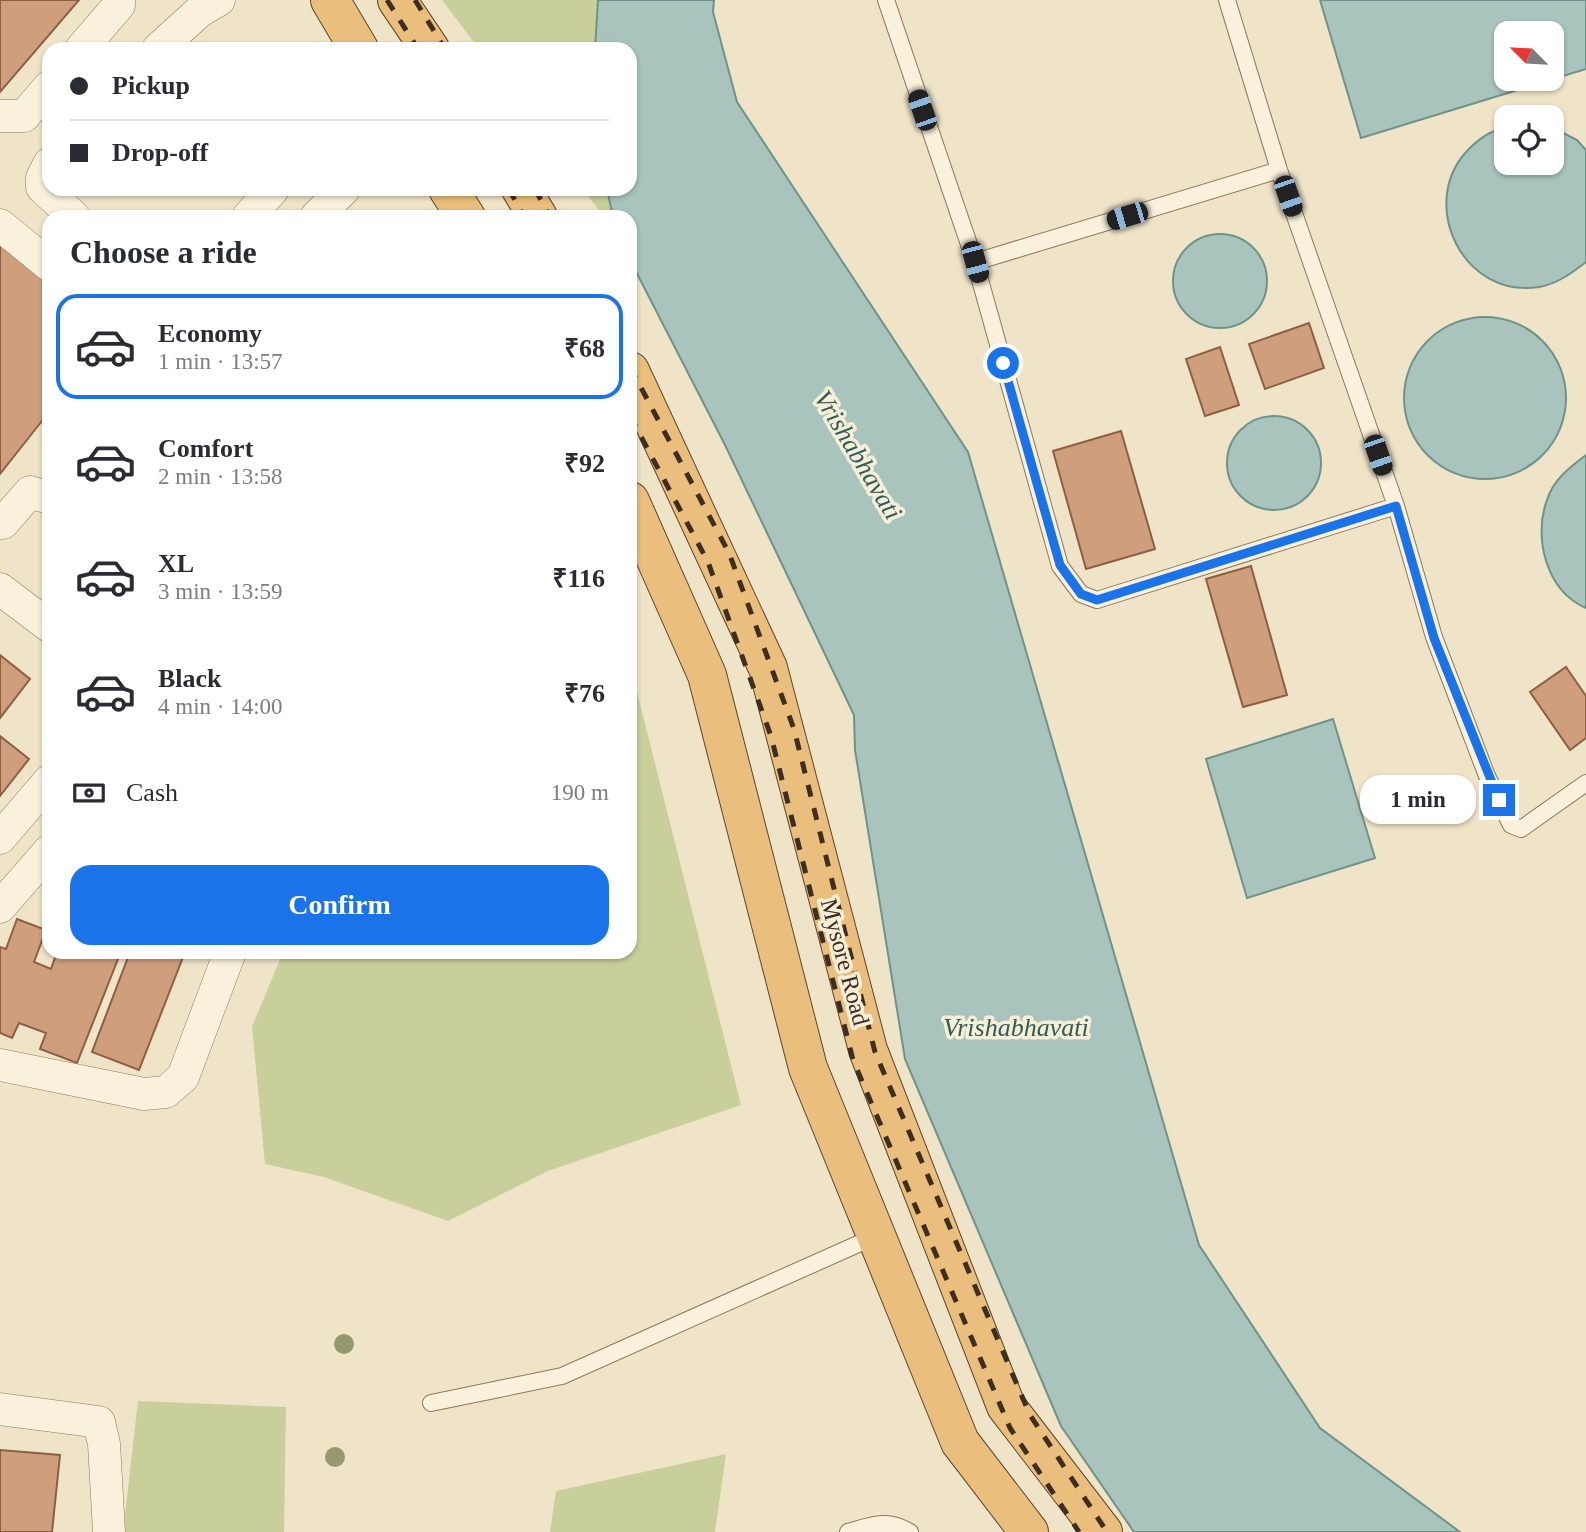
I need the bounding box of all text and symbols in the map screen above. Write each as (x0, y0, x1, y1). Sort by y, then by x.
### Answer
north arrow (1494, 21, 1564, 91)
map controls (1494, 21, 1564, 175)
text: Pickup (112, 71, 190, 100)
car (906, 87, 939, 133)
button: locate (1494, 105, 1564, 175)
text: Drop-off (112, 138, 208, 167)
car (1272, 173, 1305, 219)
car (1104, 200, 1151, 232)
text: Choose a ride (70, 234, 257, 270)
car (960, 239, 991, 285)
icon: car (74, 315, 137, 378)
text: Economy (158, 319, 262, 348)
text: ₹68 (564, 334, 605, 363)
route start (987, 347, 1019, 379)
text: 1 min · 13:57 (158, 349, 283, 374)
water label: Vrishabhavati (808, 385, 908, 525)
icon: car (74, 430, 137, 493)
car (1362, 432, 1395, 478)
text: Comfort (158, 434, 253, 463)
text: ₹92 (564, 449, 605, 478)
text: 2 min · 13:58 (158, 464, 283, 489)
icon: car (74, 545, 137, 608)
text: XL (158, 549, 194, 578)
text: ₹116 (553, 564, 605, 593)
text: 3 min · 13:59 (158, 579, 283, 604)
icon: car (74, 660, 137, 723)
text: Black (158, 664, 222, 693)
text: ₹76 (564, 679, 605, 708)
text: 4 min · 14:00 (158, 694, 283, 719)
icon: cash (70, 774, 108, 812)
callout: 1 min (1359, 776, 1474, 824)
text: Cash (126, 778, 178, 807)
text: 190 m (551, 780, 609, 805)
route end (1483, 784, 1515, 816)
text: 1 min (1390, 787, 1446, 812)
button: Confirm (70, 865, 609, 945)
street label: Mysore Road (816, 896, 874, 1028)
water label: Vrishabhavati (943, 1013, 1089, 1042)

